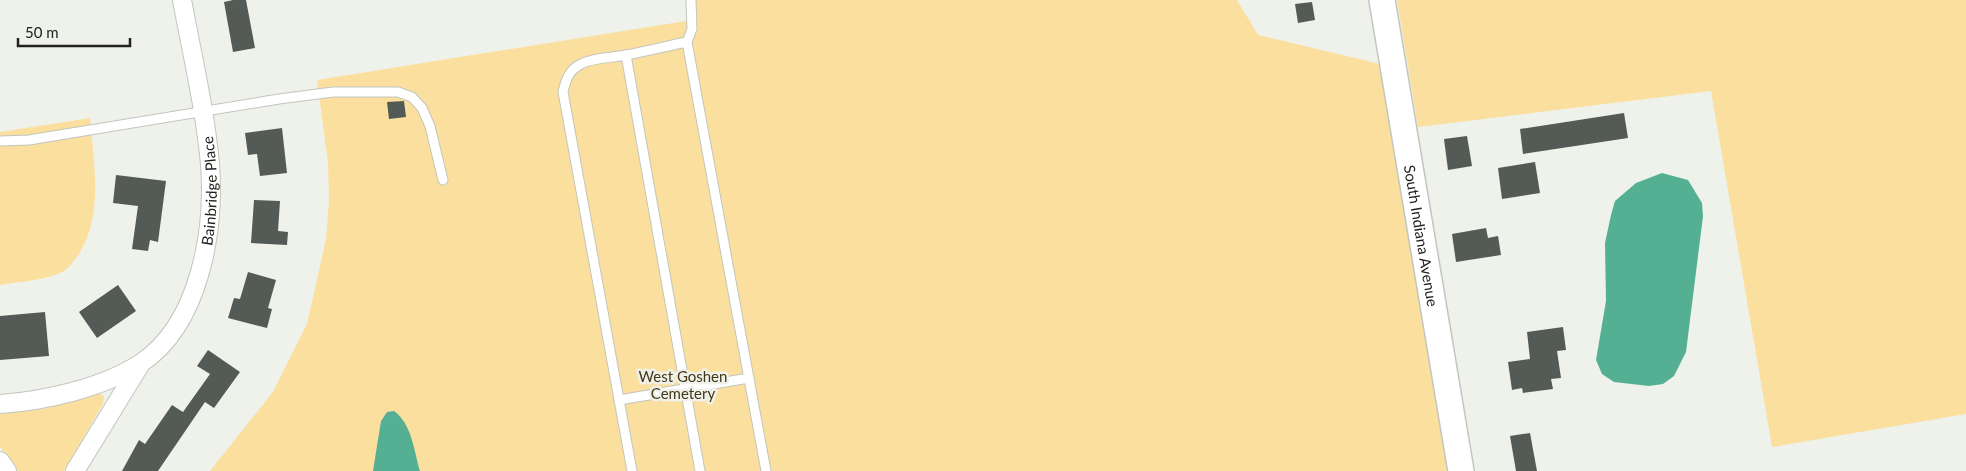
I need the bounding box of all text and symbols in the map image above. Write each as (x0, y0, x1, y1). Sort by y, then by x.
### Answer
scale bar (18, 15, 130, 47)
text: 50 m (25, 23, 59, 41)
street label: Bainbridge Place (197, 135, 220, 247)
street label: South Indiana Avenue (1401, 163, 1442, 308)
park label: West Goshen Cemetery (639, 367, 727, 402)

